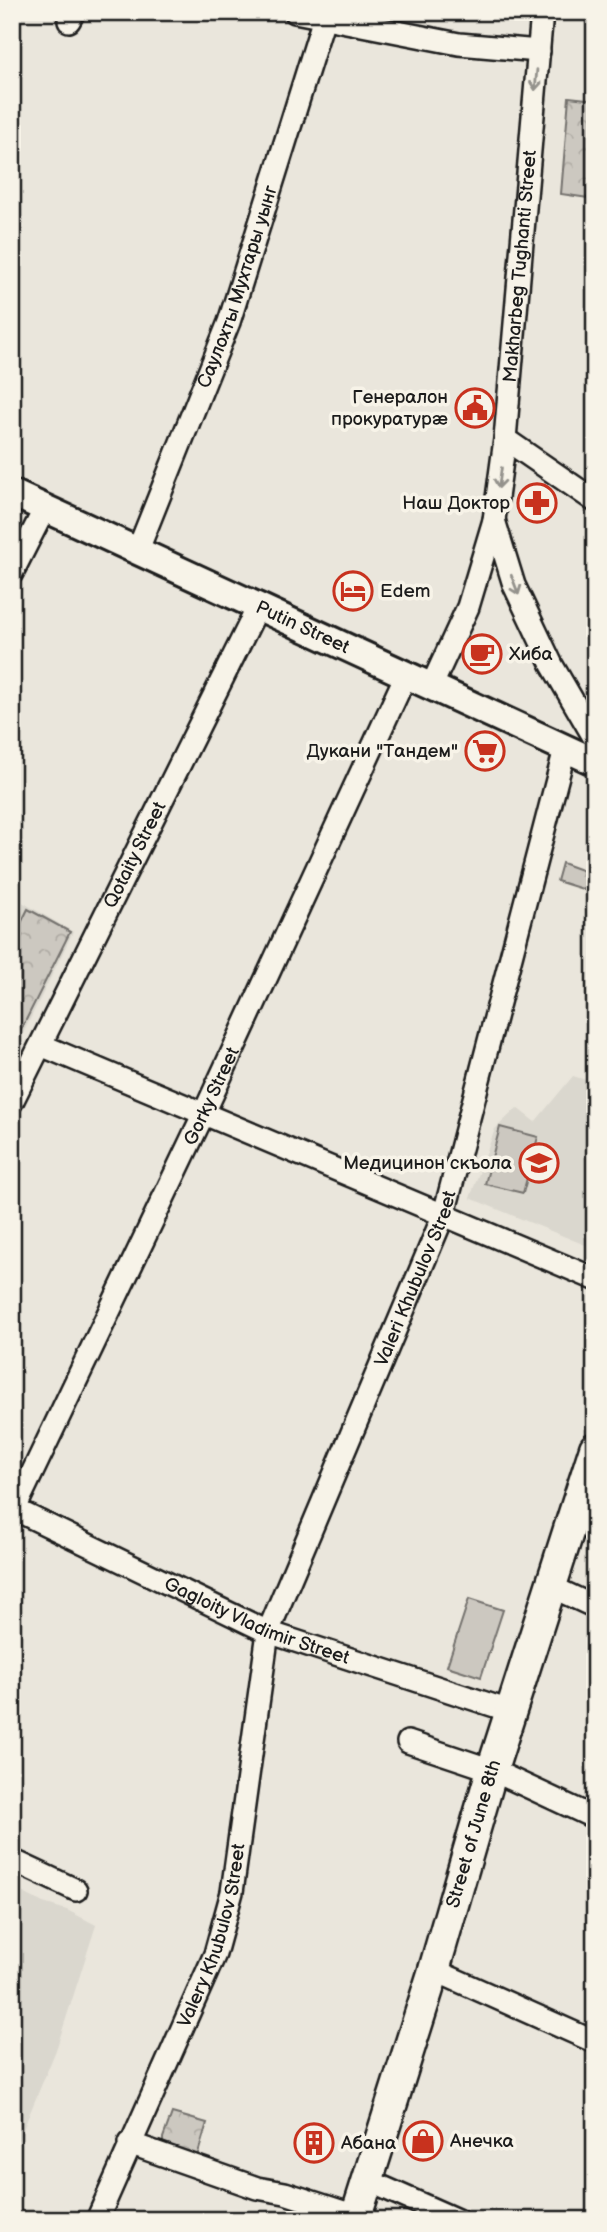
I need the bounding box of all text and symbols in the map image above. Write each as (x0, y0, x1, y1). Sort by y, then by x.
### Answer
one-way arrow (529, 68, 542, 91)
street label: Makharbeg Tughanti Street (498, 149, 541, 383)
street label: Саулохты Мухтары уынг (192, 182, 283, 391)
place label: Генералон прокуратурæ (331, 386, 448, 431)
public building icon: Генералон прокуратурæ (454, 387, 496, 429)
one-way arrow (493, 466, 506, 488)
pharmacy icon: Наш Доктор (516, 482, 558, 524)
place label: Наш Доктор (402, 492, 510, 515)
hotel icon: Edem (332, 570, 374, 612)
one-way arrow (509, 574, 522, 596)
place label: Edem (380, 580, 430, 603)
street label: Putin Street (252, 596, 353, 659)
cafe icon: Хиба (461, 633, 503, 675)
place label: Хиба (509, 643, 553, 666)
supermarket icon: Дукани "Тандем" (464, 730, 506, 772)
place label: Дукани "Тандем" (306, 740, 458, 763)
street label: Qotaity Street (99, 798, 171, 912)
street label: Gorky Street (179, 1043, 244, 1149)
school or university icon: Медицинон скъола (518, 1142, 560, 1184)
place label: Медицинон скъола (343, 1152, 512, 1175)
street label: Valeri Khubulov Street (370, 1188, 461, 1370)
street label: Gagloity Vladimir Street (160, 1572, 353, 1669)
street label: Street of June 8th (441, 1757, 506, 1911)
street label: Valery Khubulov Street (172, 1842, 250, 2031)
shop icon: Анечка (402, 2120, 444, 2162)
building icon: Абана (293, 2122, 335, 2164)
place label: Анечка (449, 2130, 514, 2153)
place label: Абана (340, 2132, 396, 2155)

